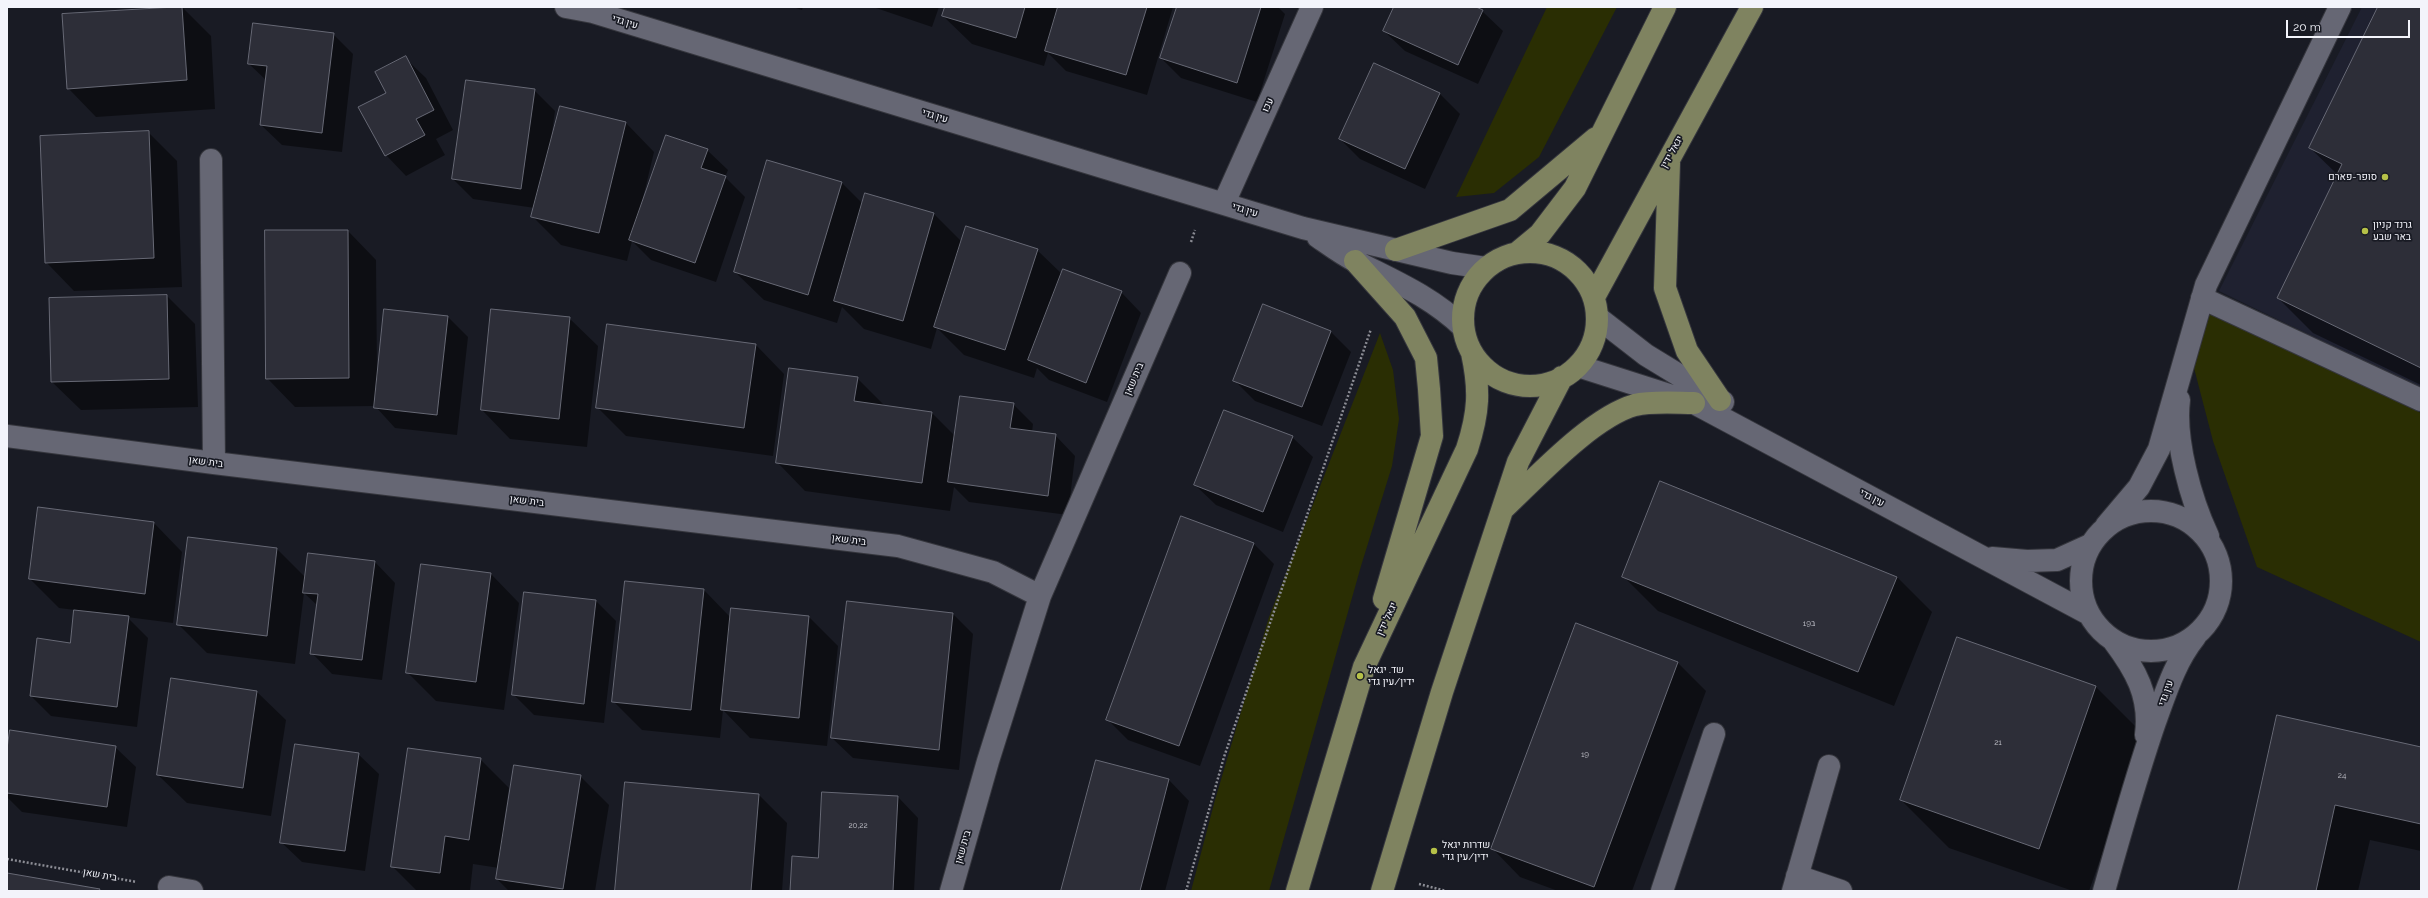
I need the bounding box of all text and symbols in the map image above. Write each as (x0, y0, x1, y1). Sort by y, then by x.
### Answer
street label: עין גדי (611, 12, 639, 32)
scale bar (2288, 12, 2412, 38)
text: 20 m (2293, 20, 2321, 34)
street label: עכו (1260, 96, 1276, 114)
street label: עין גדי (921, 106, 949, 126)
street label: יגאל ידין (1658, 134, 1686, 170)
place label: סופר-פארם (2328, 171, 2377, 183)
marker: סופר-פארם (2380, 172, 2390, 182)
street label: עין גדי (1231, 200, 1259, 220)
place label: גרנד קניון באר שבע (2373, 219, 2412, 242)
marker: גרנד קניון באר שבע (2360, 226, 2370, 236)
street label: בית שאן (1122, 361, 1146, 397)
street label: בית שאן (188, 454, 224, 470)
street label: עין גדי (1858, 487, 1886, 509)
street label: בית שאן (509, 493, 545, 509)
street label: בית שאן (831, 532, 867, 548)
street label: יגאל ידין (1374, 601, 1400, 637)
house number: 19ב (1803, 619, 1815, 629)
place label: שד. יגאל ידין/עין גדי (1368, 664, 1414, 688)
marker: שד. יגאל ידין/עין גדי (1355, 671, 1365, 681)
street label: עין גדי (2156, 679, 2176, 707)
house number: 21 (1994, 738, 2002, 748)
house number: 19 (1581, 750, 1589, 760)
house number: 24 (2338, 771, 2346, 781)
house number: 20,22 (848, 821, 868, 831)
street label: בית שאן (953, 829, 973, 865)
place label: שדרות יגאל ידין/עין גדי (1442, 839, 1490, 862)
marker: שדרות יגאל ידין/עין גדי (1429, 846, 1439, 856)
street label: בית שאן (82, 866, 118, 884)

